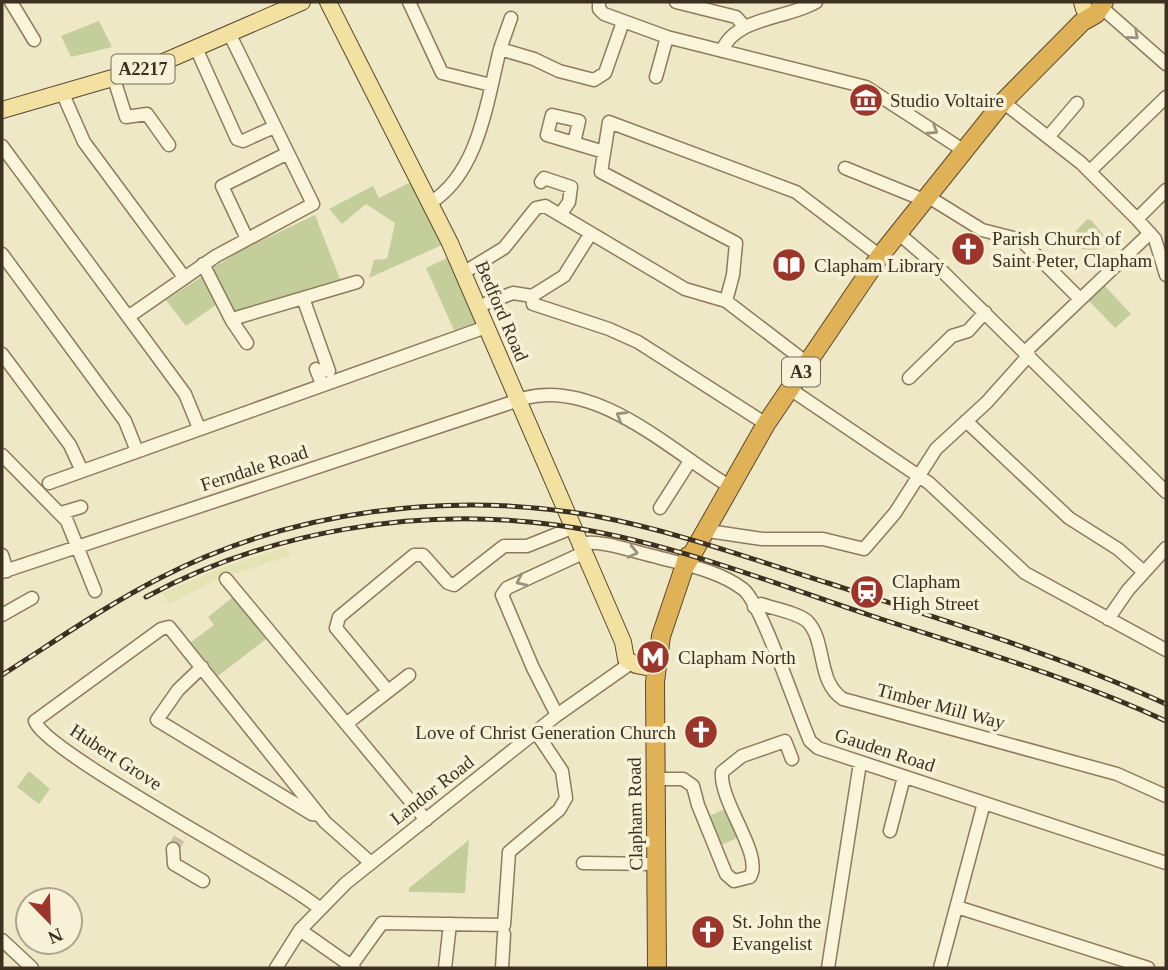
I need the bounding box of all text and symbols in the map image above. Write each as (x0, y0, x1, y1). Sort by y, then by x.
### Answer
one-way arrow (1126, 27, 1139, 39)
road number: A2217 (111, 55, 174, 84)
museum icon: Studio Voltaire (847, 81, 885, 119)
place label: Studio Voltaire (890, 90, 1004, 111)
one-way arrow (926, 122, 939, 135)
place label: Parish Church of Saint Peter, Clapham (992, 228, 1152, 271)
church icon: Parish Church of Saint Peter, Clapham (949, 230, 987, 268)
library icon: Clapham Library (770, 246, 808, 284)
place label: Clapham Library (814, 255, 945, 276)
street label: Bedford Road (471, 258, 533, 365)
road number: A3 (782, 358, 820, 386)
one-way arrow (615, 411, 628, 424)
street label: Ferndale Road (198, 441, 311, 495)
one-way arrow (627, 543, 639, 558)
place label: Clapham High Street (892, 571, 980, 614)
one-way arrow (516, 573, 528, 587)
station icon: Clapham High Street (848, 573, 886, 611)
metro station icon: Clapham North (634, 638, 672, 676)
place label: Clapham North (678, 647, 796, 668)
street label: Timber Mill Way (875, 679, 1008, 733)
church icon: Love of Christ Generation Church (682, 713, 720, 751)
street label: Hubert Grove (66, 720, 166, 794)
place label: Love of Christ Generation Church (415, 722, 677, 743)
street label: Gauden Road (832, 724, 938, 776)
street label: Landor Road (386, 751, 478, 829)
street label: Clapham Road (624, 757, 646, 871)
north arrow (14, 886, 84, 956)
place label: St. John the Evangelist (732, 911, 821, 954)
church icon: St. John the Evangelist (689, 913, 727, 951)
text: N (45, 924, 66, 949)

